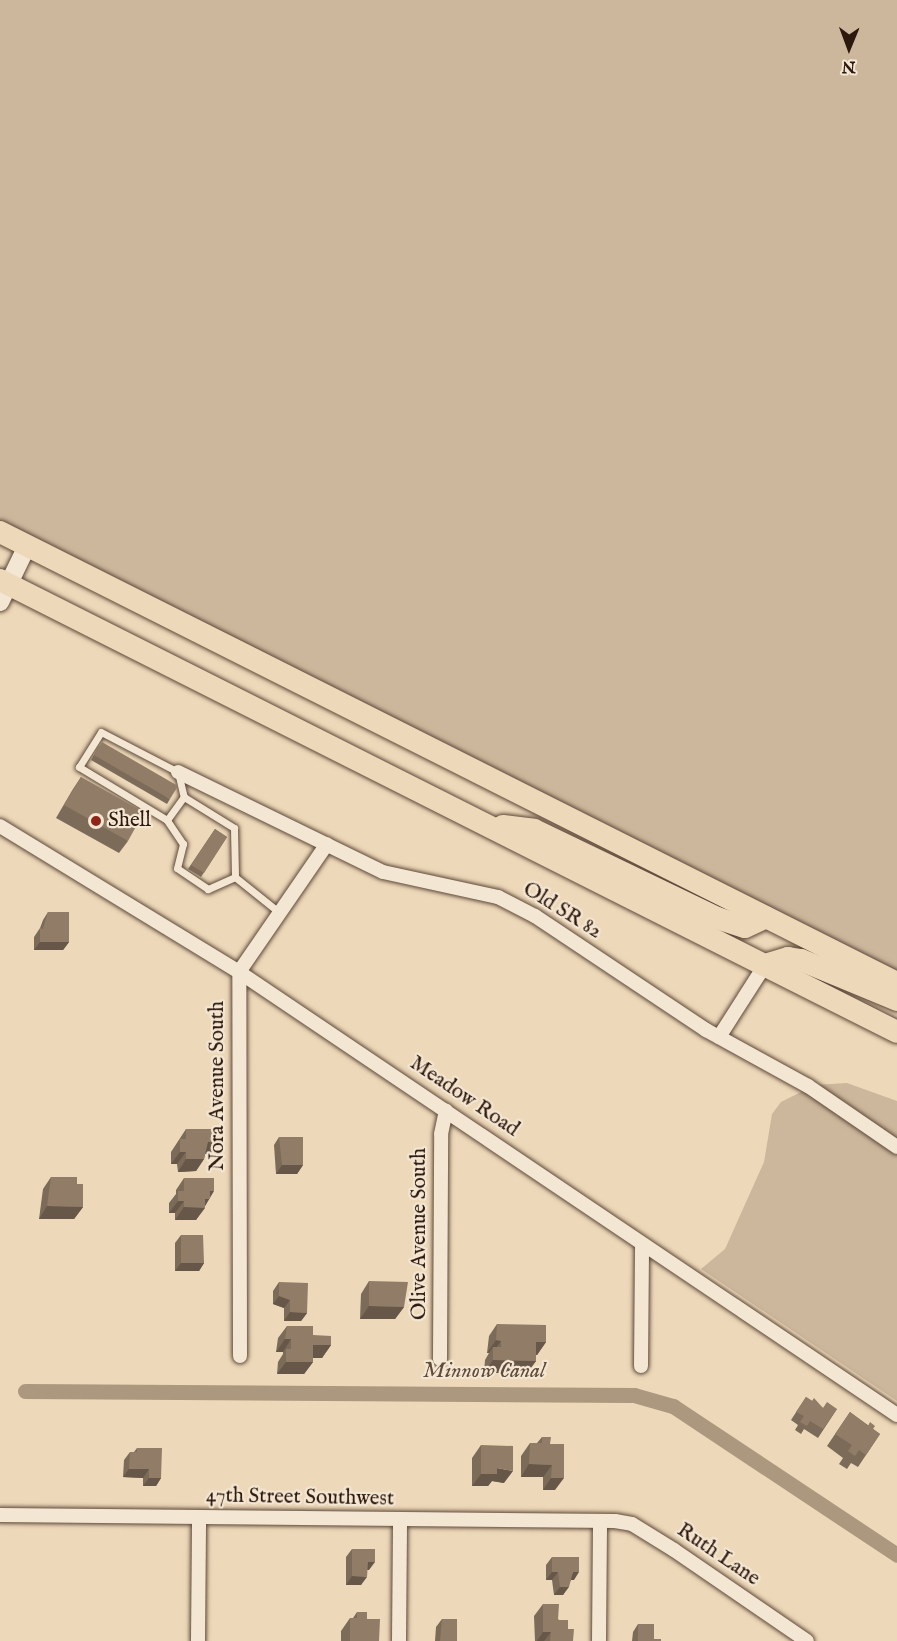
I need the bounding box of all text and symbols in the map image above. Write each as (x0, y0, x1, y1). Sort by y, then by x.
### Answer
north arrow (819, 18, 879, 78)
text: N (842, 56, 856, 76)
place label: Shell (108, 808, 151, 834)
marker: Shell (89, 814, 103, 828)
street label: Old SR 82 (518, 877, 606, 945)
street label: Nora Avenue South (205, 1001, 231, 1171)
street label: Meadow Road (405, 1051, 523, 1143)
street label: Olive Avenue South (407, 1148, 433, 1320)
water label: Minnow Canal (423, 1359, 545, 1385)
street label: 47th Street Southwest (206, 1484, 394, 1512)
street label: Ruth Lane (672, 1518, 764, 1592)

